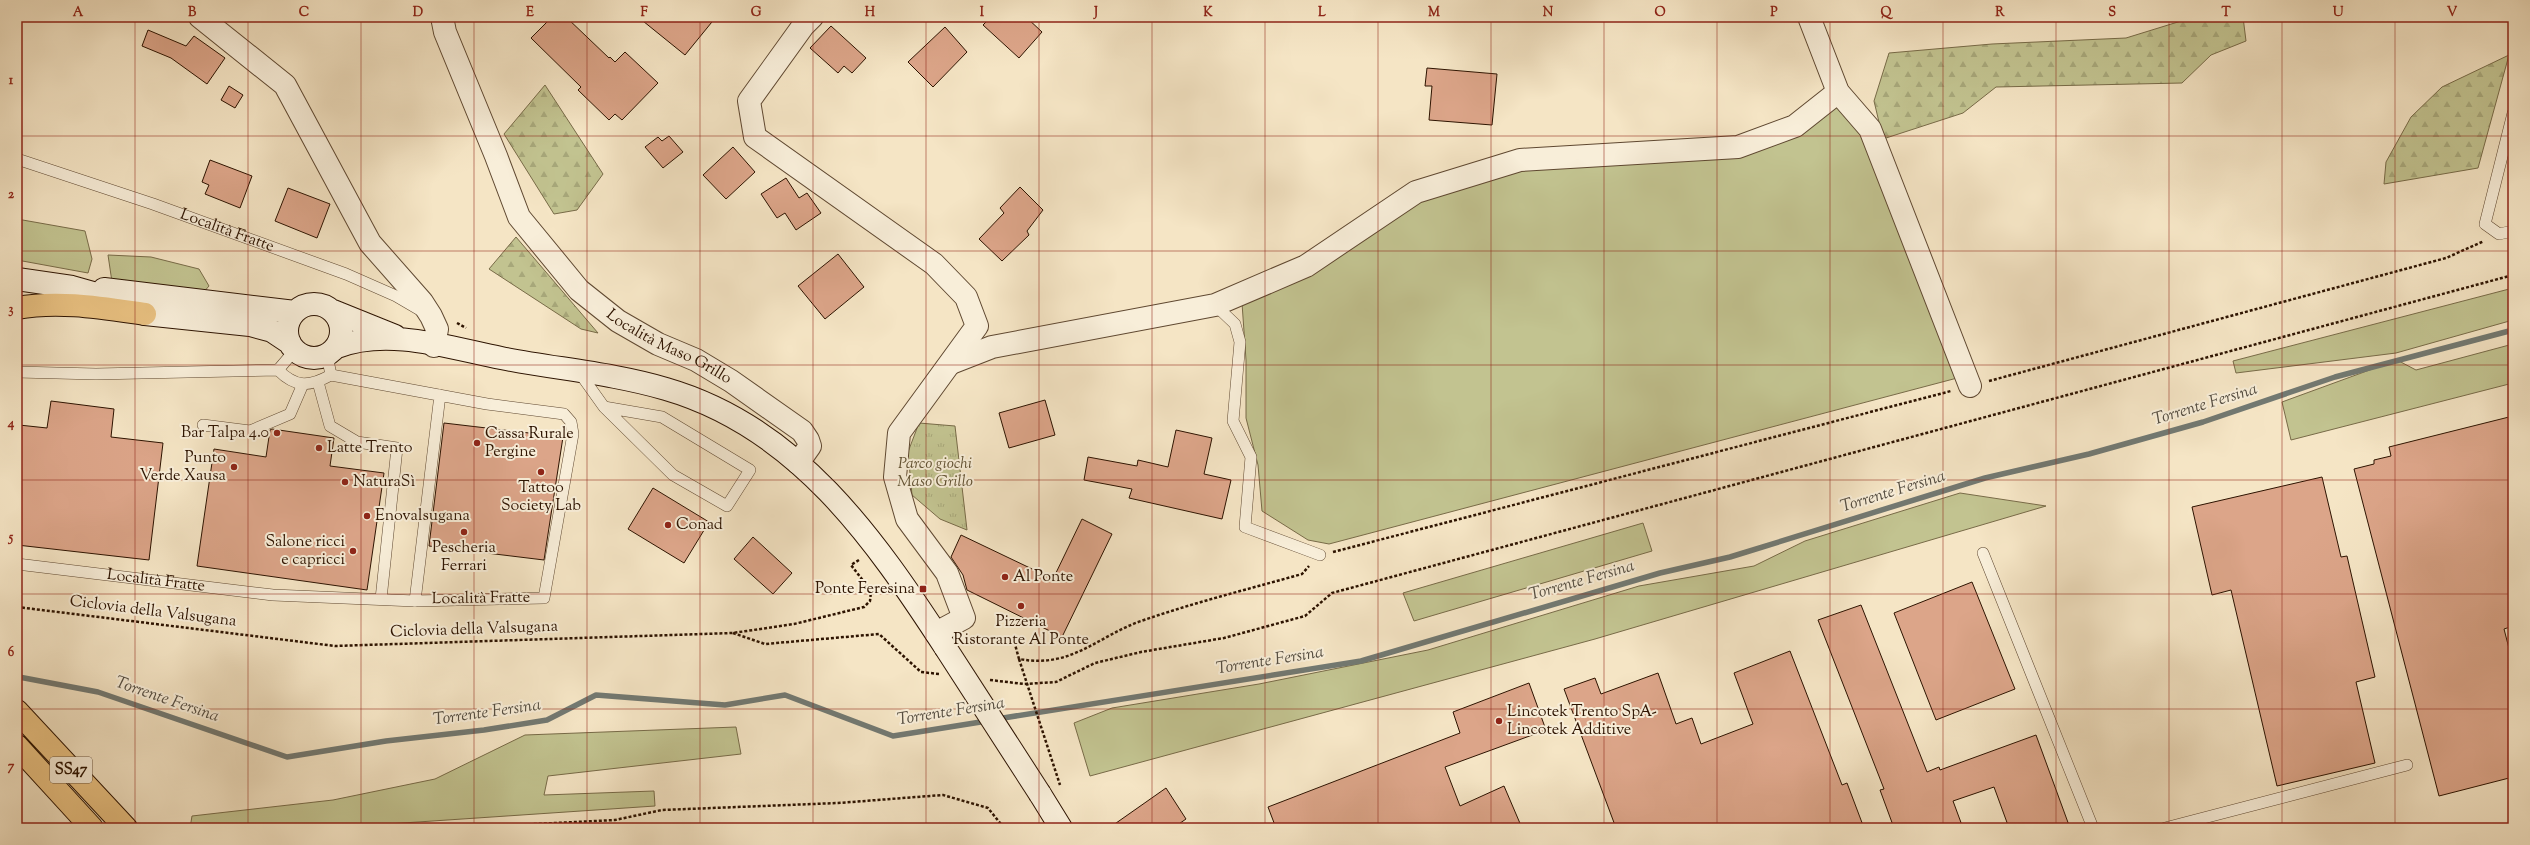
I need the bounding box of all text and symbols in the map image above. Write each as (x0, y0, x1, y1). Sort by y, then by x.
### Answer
text: A (73, 4, 84, 22)
text: B (188, 4, 197, 22)
text: C (299, 4, 309, 22)
text: D (413, 4, 423, 22)
text: E (526, 4, 534, 22)
text: F (640, 4, 648, 22)
text: G (751, 4, 762, 22)
text: H (865, 4, 876, 22)
text: I (980, 4, 985, 22)
text: J (1093, 4, 1098, 22)
text: K (1203, 4, 1213, 22)
text: L (1318, 4, 1326, 22)
text: M (1428, 4, 1440, 22)
text: N (1543, 4, 1554, 22)
text: O (1654, 4, 1666, 22)
text: P (1770, 4, 1778, 22)
text: Q (1881, 4, 1894, 22)
text: R (1995, 4, 2005, 22)
text: S (2108, 4, 2116, 22)
text: T (2221, 4, 2231, 22)
text: U (2333, 4, 2344, 22)
text: V (2447, 4, 2458, 22)
text: 1 (9, 72, 14, 90)
text: 2 (8, 186, 15, 204)
street label: Località Fratte (177, 203, 277, 258)
text: 3 (8, 301, 14, 319)
street label: Località Maso Grillo (601, 304, 736, 390)
water label: Torrente Fersina (2150, 378, 2261, 432)
text: 4 (7, 415, 15, 433)
place label: Bar Talpa 4.0 (181, 422, 269, 445)
place label: Cassa Rurale Pergine (485, 423, 574, 464)
marker: Bar Talpa 4.0 (272, 428, 282, 438)
place label: Latte Trento (327, 437, 413, 460)
marker: Cassa Rurale Pergine (472, 438, 482, 448)
marker: Latte Trento (314, 443, 324, 453)
place label: Punto Verde Xausa (139, 447, 227, 488)
park label: Parco giochi Maso Grillo (897, 453, 973, 494)
marker: Punto Verde Xausa (229, 462, 239, 472)
water label: Torrente Fersina (1838, 465, 1949, 519)
marker: Tattoo Society Lab (536, 467, 546, 477)
place label: NaturaSì (353, 471, 416, 494)
marker: NaturaSì (340, 477, 350, 487)
place label: Tattoo Society Lab (501, 477, 581, 518)
place label: Enovalsugana (375, 505, 471, 528)
marker: Enovalsugana (362, 511, 372, 521)
place label: Conad (676, 514, 723, 537)
marker: Conad (663, 520, 673, 530)
marker: Pescheria Ferrari (459, 527, 469, 537)
text: 5 (8, 529, 14, 547)
place label: Salone ricci e capricci (265, 531, 345, 572)
place label: Pescheria Ferrari (432, 537, 497, 578)
marker: Salone ricci e capricci (348, 546, 358, 556)
water label: Torrente Fersina (1526, 554, 1638, 608)
street label: Località Fratte (106, 563, 206, 598)
place label: Al Ponte (1013, 566, 1073, 589)
marker: Al Ponte (1000, 572, 1010, 582)
place label: Ponte Feresina (815, 578, 916, 601)
marker: Ponte Feresina (918, 584, 928, 594)
street label: Località Fratte (432, 587, 530, 611)
street label: Ciclovia della Valsugana (68, 590, 238, 634)
marker: Pizzeria Ristorante Al Ponte (1016, 601, 1026, 611)
place label: Pizzeria Ristorante Al Ponte (953, 611, 1089, 652)
street label: Ciclovia della Valsugana (390, 616, 559, 644)
water label: Torrente Fersina (1214, 641, 1326, 681)
text: 6 (8, 644, 15, 662)
water label: Torrente Fersina (112, 671, 222, 729)
water label: Torrente Fersina (895, 692, 1007, 732)
water label: Torrente Fersina (432, 694, 543, 732)
place label: Lincotek Trento SpA- Lincotek Additive (1507, 701, 1657, 742)
marker: Lincotek Trento SpA- Lincotek Additive (1494, 716, 1504, 726)
road number: SS47 (50, 757, 92, 783)
text: 7 (8, 758, 15, 776)

